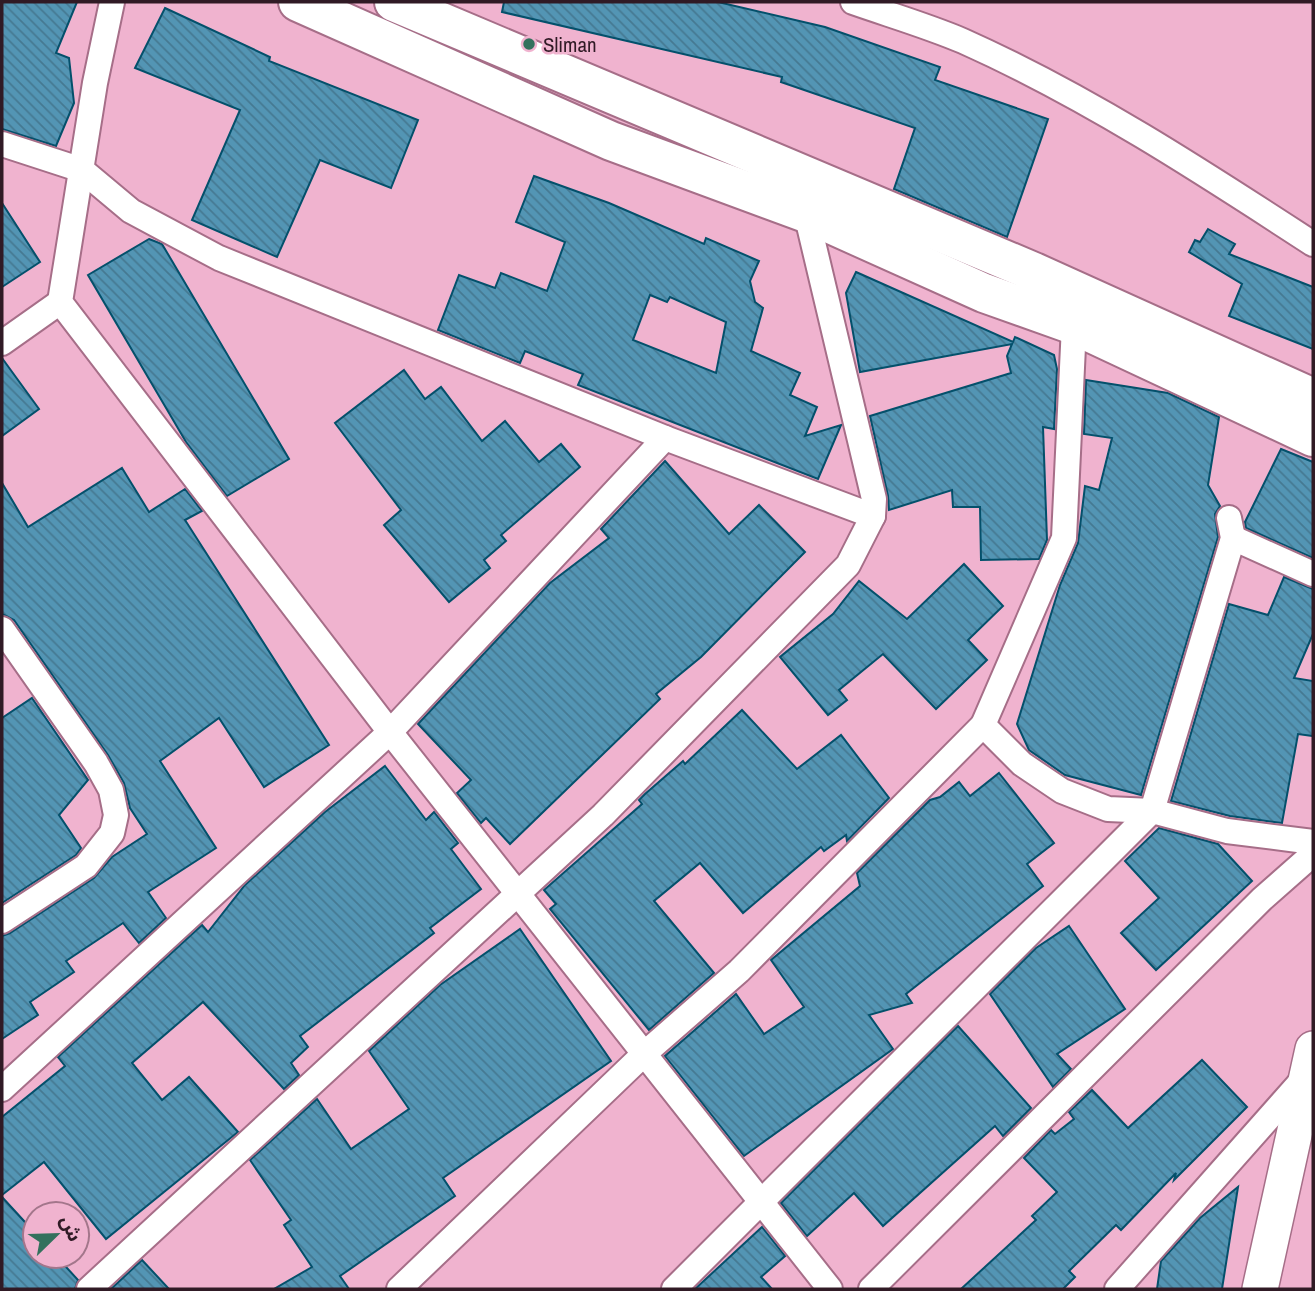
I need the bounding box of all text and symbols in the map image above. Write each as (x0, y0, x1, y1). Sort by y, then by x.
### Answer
place label: Sliman (543, 30, 597, 59)
marker: Sliman (521, 36, 537, 52)
north arrow (21, 1200, 91, 1270)
text: ش (55, 1211, 89, 1245)

